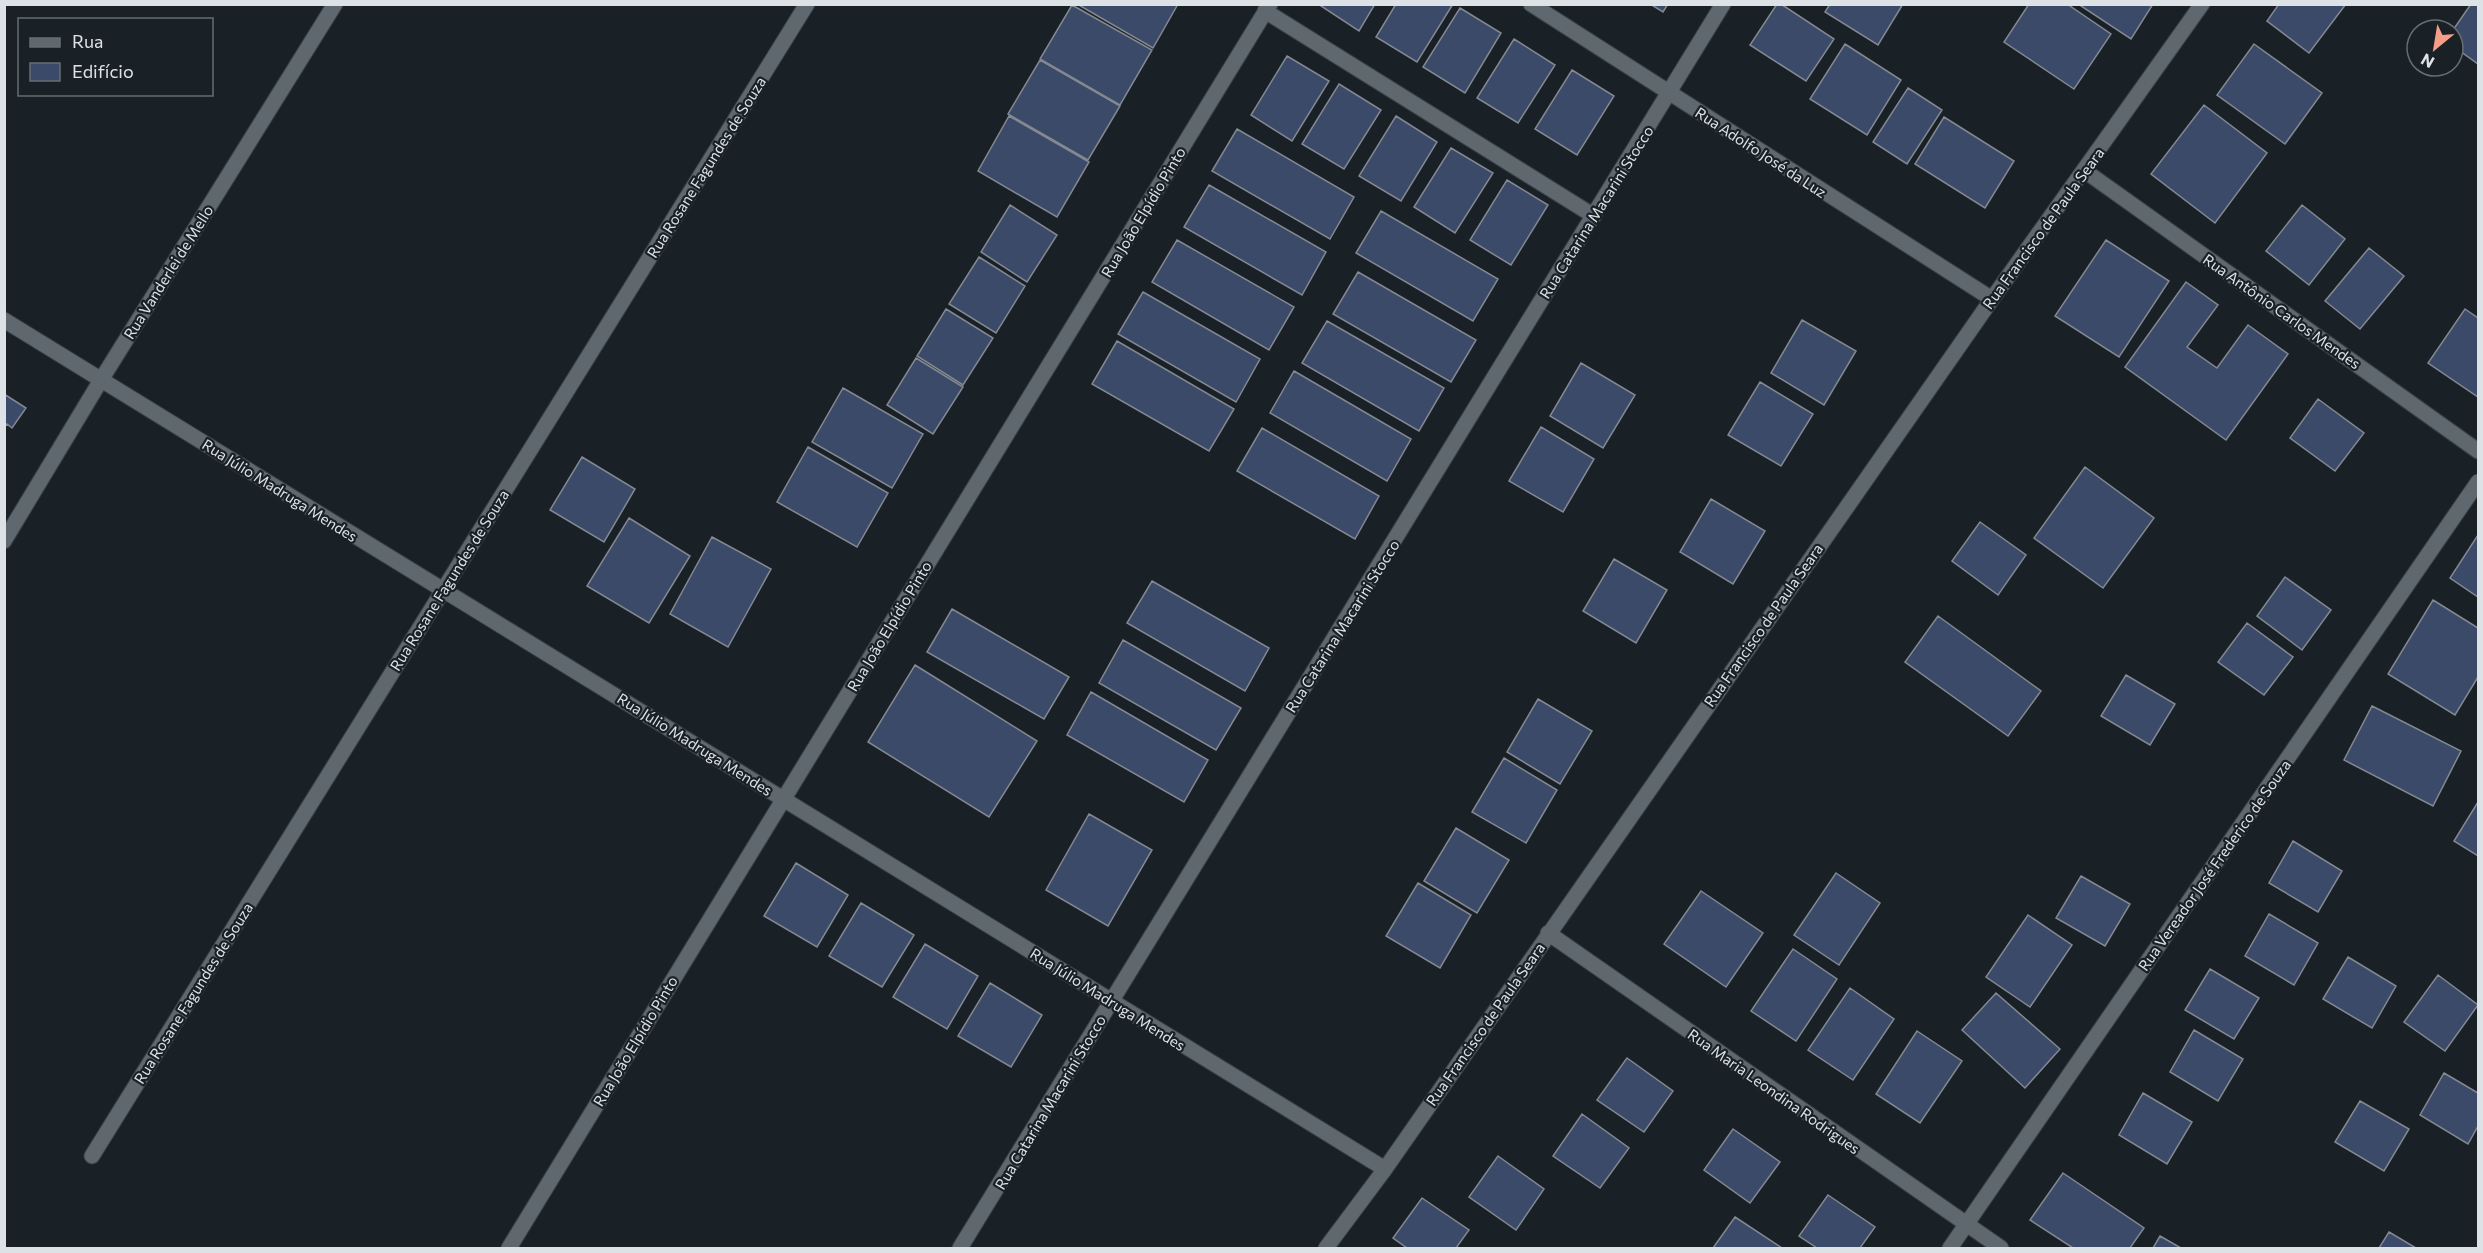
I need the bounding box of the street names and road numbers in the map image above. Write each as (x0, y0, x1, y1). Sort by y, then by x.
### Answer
street label: Rua Rosane Fagundes de Souza (643, 73, 769, 261)
street label: Rua Adolfo José da Luz (1692, 103, 1830, 201)
street label: Rua Catarina Macarini Stocco (1535, 122, 1657, 302)
street label: Rua João Elpídio Pinto (1097, 144, 1189, 280)
street label: Rua Francisco de Paula Seara (1978, 144, 2108, 312)
street label: Rua Vanderlei de Mello (119, 202, 217, 342)
street label: Rua Antônio Carlos Mendes (2200, 250, 2364, 372)
street label: Rua Júlio Madruga Mendes (199, 435, 361, 545)
street label: Rua Rosane Fagundes de Souza (386, 486, 512, 674)
street label: Rua Catarina Macarini Stocco (1281, 536, 1403, 716)
street label: Rua Francisco de Paula Seara (1700, 540, 1826, 710)
street label: Rua João Elpídio Pinto (843, 558, 935, 694)
street label: Rua Júlio Madruga Mendes (614, 689, 776, 799)
street label: Rua Vereador José Frederico de Souza (2134, 756, 2294, 974)
street label: Rua Rosane Fagundes de Souza (130, 899, 256, 1087)
street label: Rua Francisco de Paula Seara (1422, 939, 1548, 1109)
street label: Rua Júlio Madruga Mendes (1027, 944, 1189, 1054)
street label: Rua João Elpídio Pinto (589, 973, 681, 1109)
street label: Rua Catarina Macarini Stocco (991, 1012, 1109, 1192)
street label: Rua Maria Leondina Rodrigues (1685, 1025, 1864, 1158)

